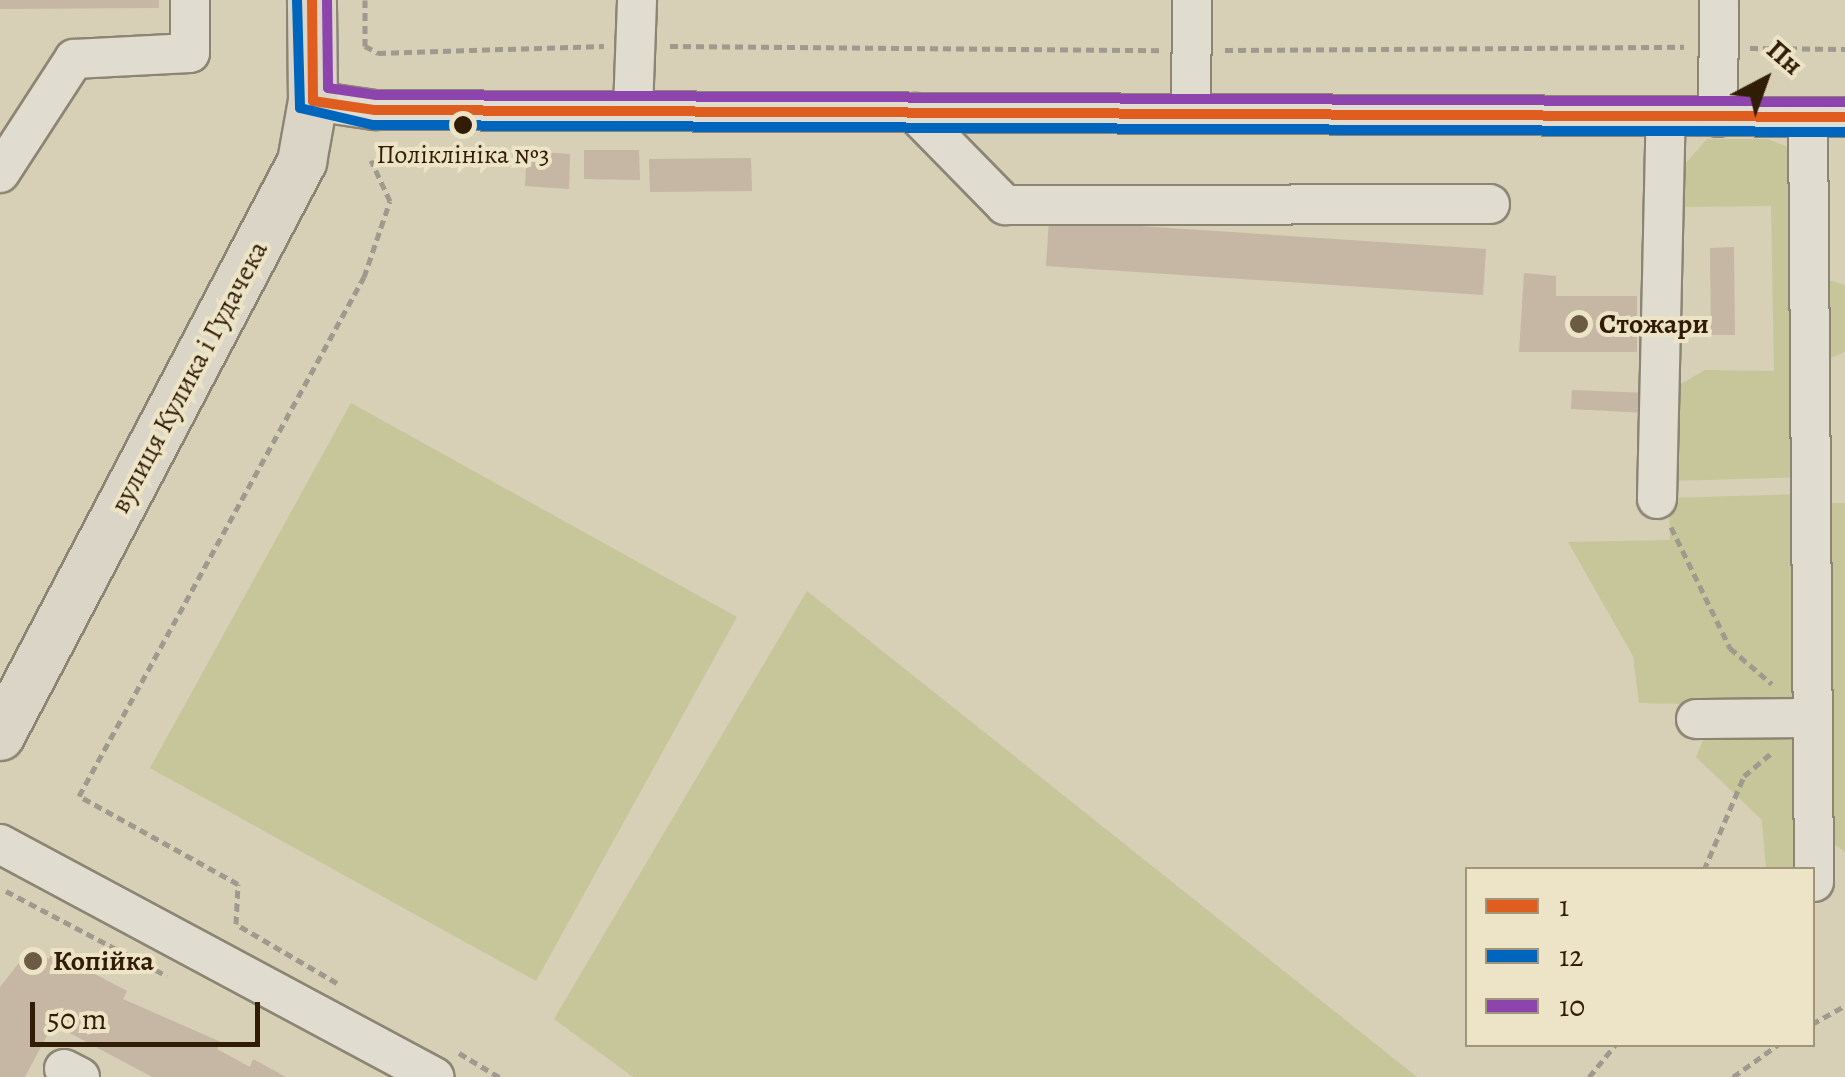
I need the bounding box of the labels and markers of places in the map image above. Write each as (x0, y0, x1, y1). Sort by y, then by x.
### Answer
marker: Поліклініка №3 (453, 115, 473, 135)
place label: Поліклініка №3 (376, 139, 550, 171)
place label: Стожари (1599, 307, 1709, 341)
marker: Стожари (1568, 313, 1590, 335)
place label: Копійка (53, 944, 154, 978)
marker: Копійка (22, 950, 44, 972)

